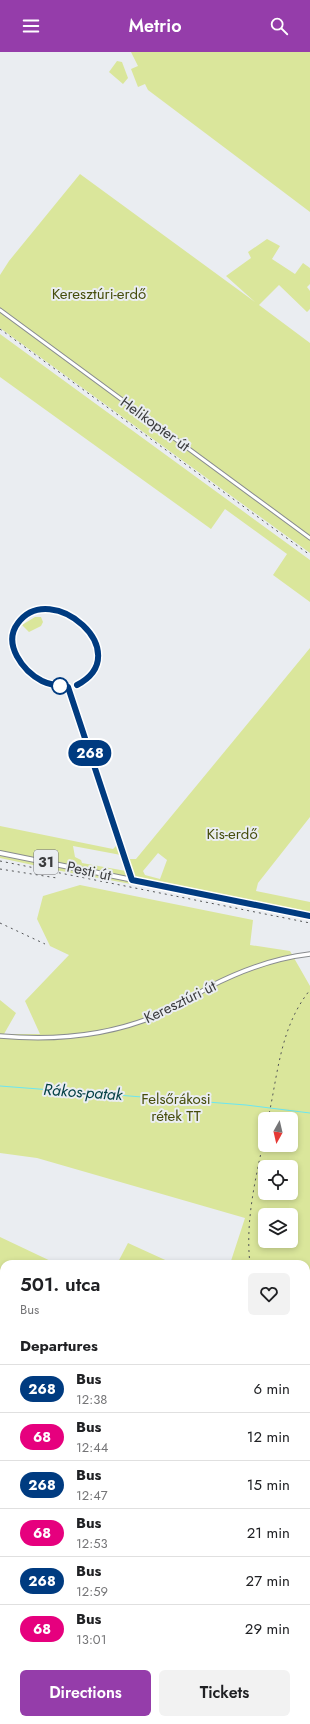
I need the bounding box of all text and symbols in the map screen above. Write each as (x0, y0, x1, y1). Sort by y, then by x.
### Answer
text: Metrio (128, 13, 182, 39)
icon: menu (20, 15, 42, 37)
icon: search (268, 15, 290, 37)
park label: Keresztúri-erdő (52, 283, 146, 305)
street label: Helikopter út (116, 391, 195, 457)
unlabelled marker (51, 677, 69, 695)
line badge: 268 (67, 740, 113, 766)
text: 268 (76, 743, 104, 763)
park label: Kis-erdő (206, 823, 258, 845)
road number: 31 (34, 850, 58, 874)
street label: Pesti út (65, 856, 114, 887)
street label: Keresztúri út (140, 975, 220, 1029)
water label: Rákos-patak (43, 1078, 124, 1106)
park label: Felsőrákosi rétek TT (141, 1088, 211, 1127)
north arrow (258, 1112, 298, 1152)
map controls (258, 1112, 298, 1248)
button: locate (258, 1160, 298, 1200)
button: layers (258, 1208, 298, 1248)
text: 501. utca (20, 1271, 100, 1298)
button: heart (248, 1273, 290, 1315)
text: Bus (20, 1300, 39, 1319)
text: Departures (20, 1335, 98, 1357)
text: Bus (76, 1368, 101, 1390)
text: 6 min (253, 1378, 290, 1400)
text: 268 (28, 1379, 56, 1399)
text: 12:38 (76, 1390, 107, 1409)
text: Bus (76, 1416, 101, 1438)
text: 12 min (247, 1426, 290, 1448)
text: 68 (33, 1427, 51, 1447)
text: 12:44 (76, 1438, 108, 1457)
text: Bus (76, 1464, 101, 1486)
text: 15 min (247, 1474, 290, 1496)
text: 268 (28, 1475, 56, 1495)
text: 12:47 (76, 1486, 108, 1505)
text: Bus (76, 1512, 101, 1534)
text: 21 min (247, 1522, 290, 1544)
text: 68 (33, 1523, 51, 1543)
text: 12:53 (76, 1534, 108, 1553)
text: Bus (76, 1560, 101, 1582)
text: 27 min (246, 1570, 290, 1592)
text: 268 (28, 1571, 56, 1591)
text: 12:59 (76, 1582, 108, 1601)
text: Bus (76, 1608, 101, 1630)
text: 29 min (245, 1618, 290, 1640)
text: 68 (33, 1619, 51, 1639)
text: 13:01 (76, 1630, 107, 1649)
button: Directions (20, 1670, 151, 1716)
button: Tickets (159, 1670, 290, 1716)

